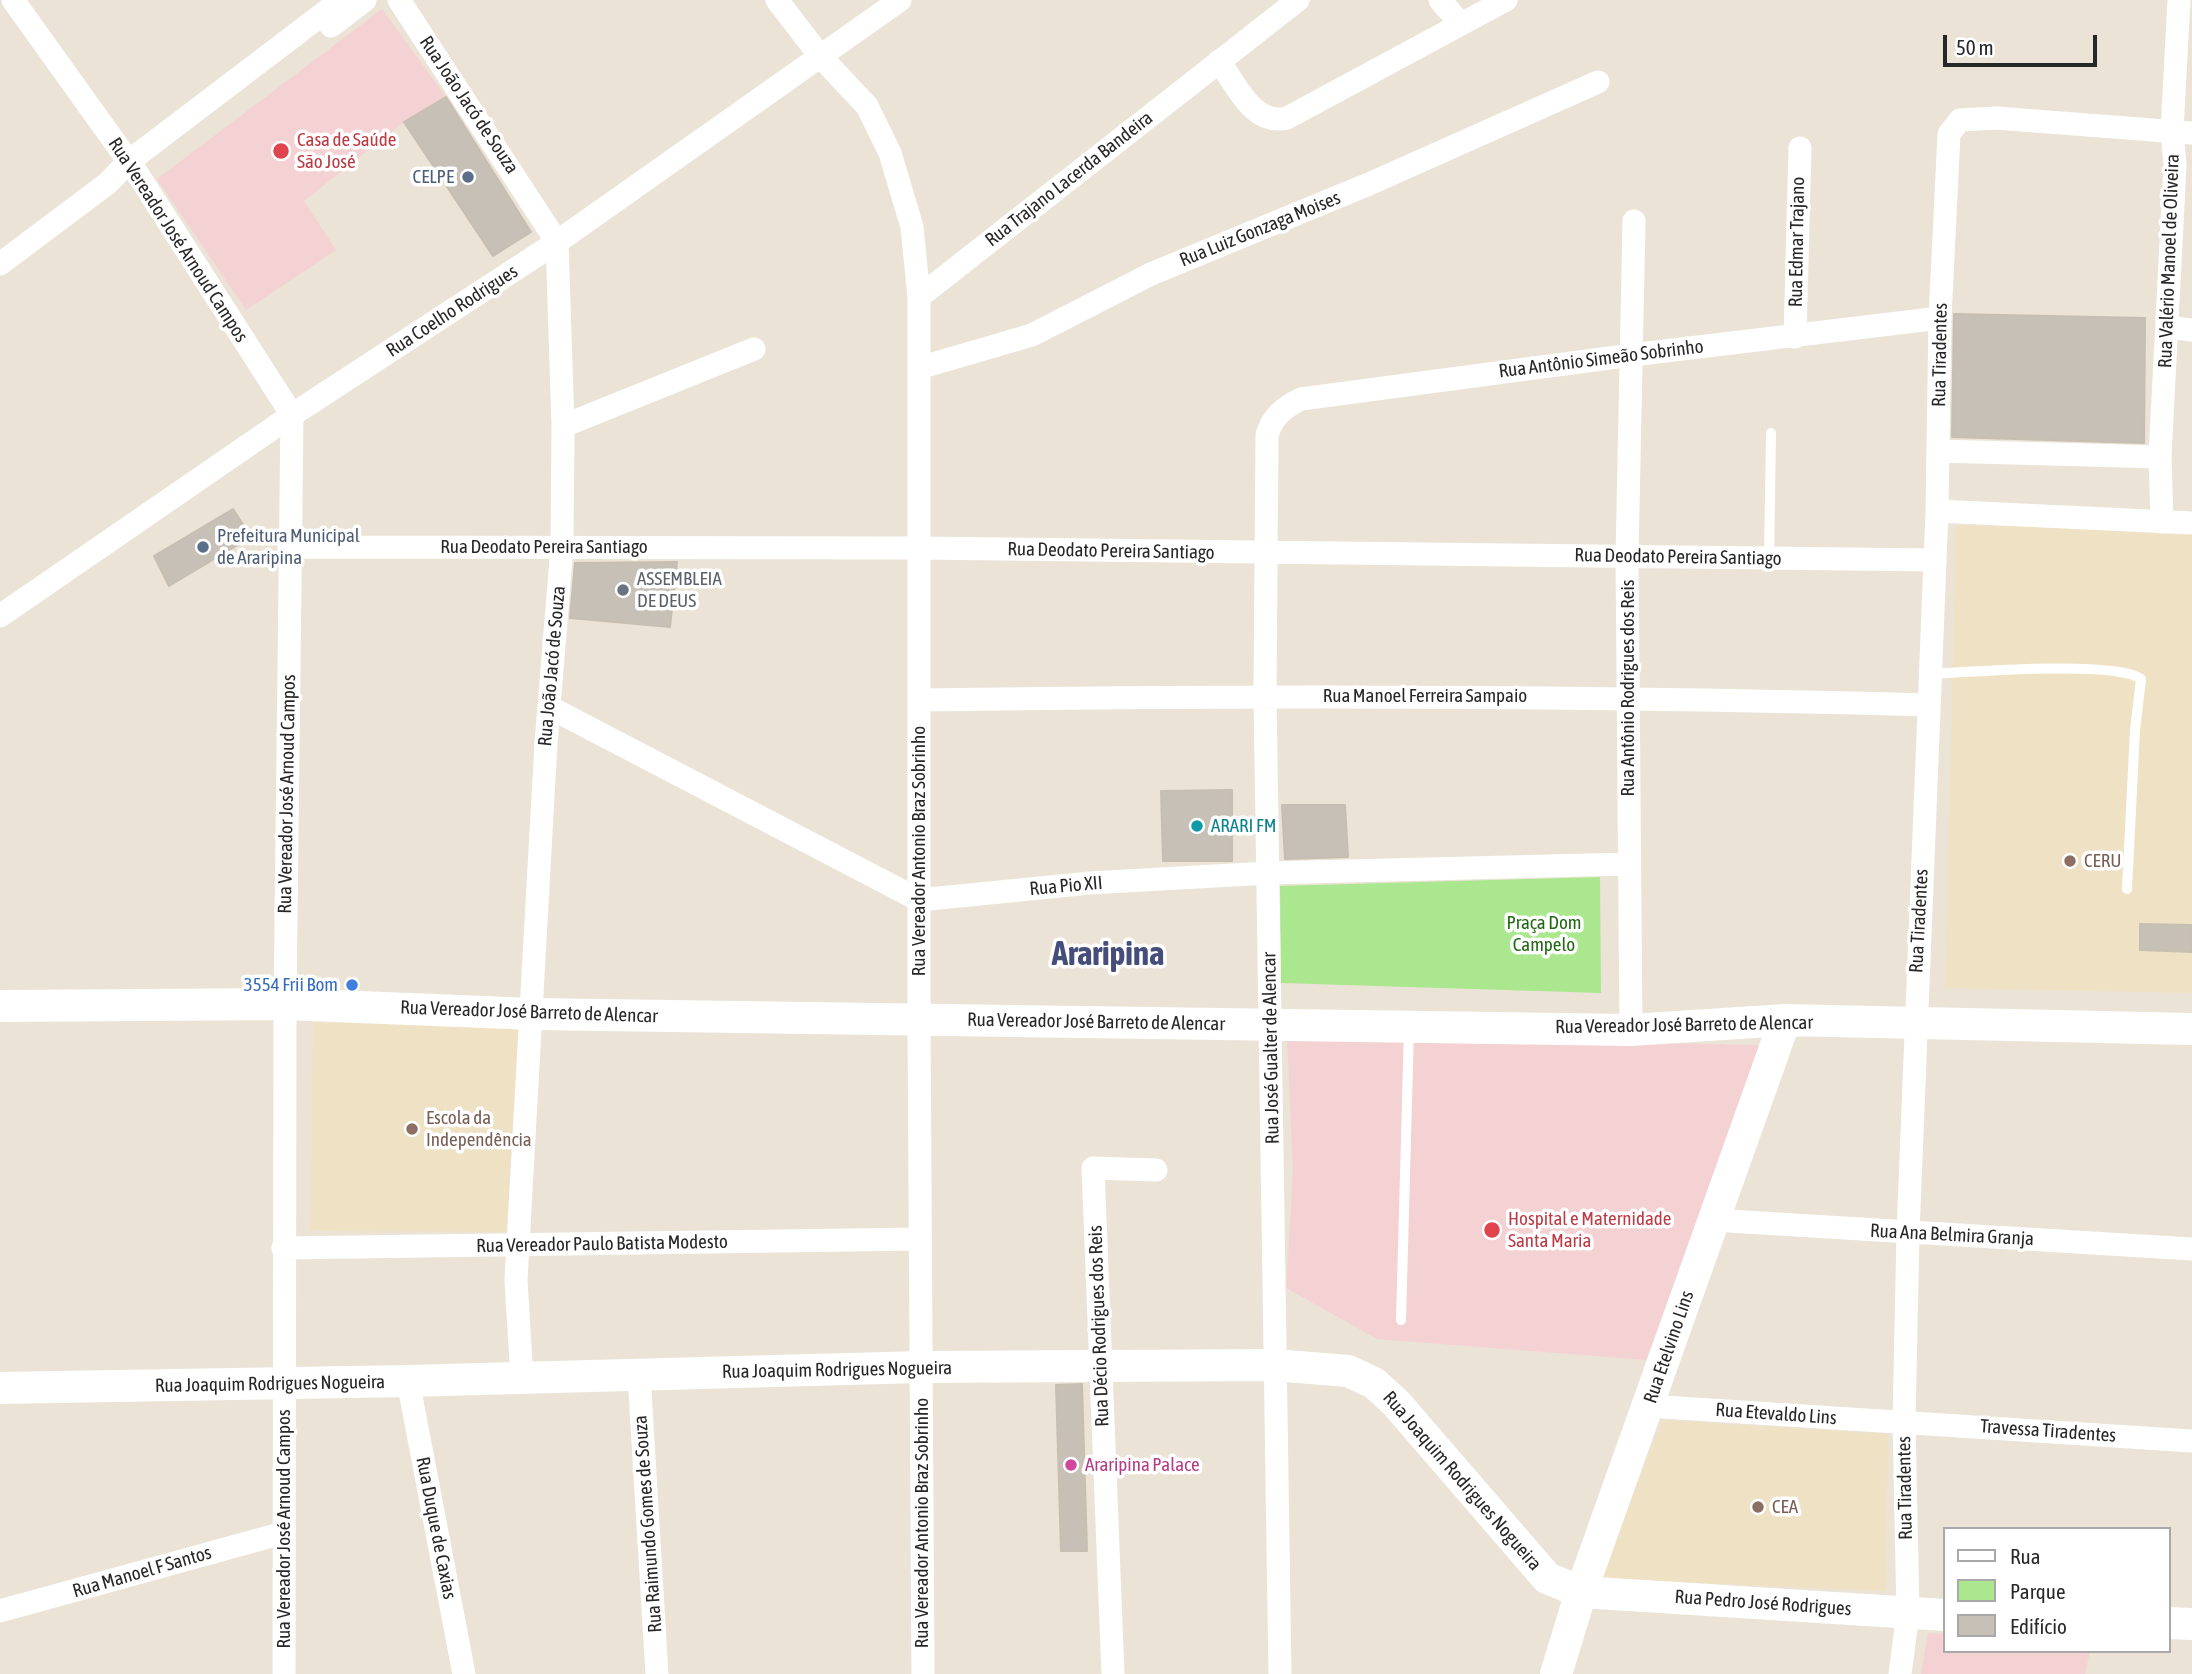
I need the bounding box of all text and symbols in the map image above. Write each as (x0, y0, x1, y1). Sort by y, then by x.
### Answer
scale bar (1947, 21, 2101, 65)
street label: Rua João Jacó de Souza (415, 32, 523, 178)
text: 50 m (1956, 35, 1994, 59)
street label: Rua Trajano Lacerda Bandeira (981, 106, 1157, 252)
place label: Casa de Saúde São José (297, 129, 396, 173)
street label: Rua Vereador José Arnoud Campos (103, 133, 253, 347)
marker: Casa de Saúde São José (271, 141, 291, 161)
street label: Rua Valério Manoel de Oliveira (2154, 154, 2184, 368)
place label: CELPE (413, 166, 454, 188)
marker: CELPE (460, 169, 476, 185)
street label: Rua Edmar Trajano (1784, 177, 1810, 307)
street label: Rua Luiz Gonzaga Moises (1176, 186, 1344, 272)
street label: Rua Coelho Rodrigues (382, 260, 522, 362)
street label: Rua Tiradentes (1928, 303, 1952, 407)
street label: Rua Antônio Simeão Sobrinho (1497, 335, 1705, 383)
place label: Prefeitura Municipal de Araripina (217, 525, 360, 569)
street label: Rua Deodato Pereira Santiago (440, 536, 648, 558)
street label: Rua Deodato Pereira Santiago (1007, 538, 1215, 564)
marker: Prefeitura Municipal de Araripina (195, 539, 211, 555)
street label: Rua Deodato Pereira Santiago (1574, 544, 1782, 570)
place label: ASSEMBLEIA DE DEUS (637, 568, 722, 612)
street label: Rua Antônio Rodrigues dos Reis (1617, 579, 1639, 797)
marker: ASSEMBLEIA DE DEUS (615, 582, 631, 598)
street label: Rua João Jacó de Souza (534, 585, 570, 747)
street label: Rua Vereador José Arnoud Campos (274, 674, 300, 914)
street label: Rua Manoel Ferreira Sampaio (1323, 685, 1527, 707)
street label: Rua Vereador Antonio Braz Sobrinho (908, 726, 930, 976)
place label: ARARI FM (1211, 815, 1276, 837)
marker: ARARI FM (1189, 818, 1205, 834)
place label: CERU (2084, 850, 2121, 872)
marker: CERU (2062, 853, 2078, 869)
street label: Rua Tiradentes (1905, 868, 1933, 974)
street label: Rua Pio XII (1029, 871, 1103, 901)
park label: Praça Dom Campelo (1506, 912, 1582, 956)
district label: Araripina (1052, 935, 1164, 975)
street label: Rua José Gualter de Alencar (1258, 952, 1284, 1144)
place label: 3554 Frii Bom (244, 974, 338, 996)
marker: 3554 Frii Bom (344, 977, 360, 993)
street label: Rua Vereador José Barreto de Alencar (400, 996, 658, 1028)
street label: Rua Vereador José Barreto de Alencar (967, 1008, 1225, 1036)
street label: Rua Vereador José Barreto de Alencar (1555, 1011, 1813, 1039)
place label: Escola da Independência (426, 1107, 532, 1151)
marker: Escola da Independência (404, 1121, 420, 1137)
place label: Hospital e Maternidade Santa Maria (1508, 1208, 1671, 1252)
street label: Rua Ana Belmira Granja (1870, 1219, 2034, 1251)
marker: Hospital e Maternidade Santa Maria (1482, 1220, 1502, 1240)
street label: Rua Décio Rodrigues dos Reis (1084, 1225, 1114, 1427)
street label: Rua Vereador Paulo Batista Modesto (476, 1230, 728, 1258)
street label: Rua Etelvino Lins (1639, 1288, 1699, 1406)
street label: Rua Joaquim Rodrigues Nogueira (722, 1357, 952, 1383)
street label: Rua Joaquim Rodrigues Nogueira (155, 1371, 385, 1397)
street label: Rua Joaquim Rodrigues Nogueira (1378, 1387, 1546, 1575)
street label: Rua Vereador Antonio Braz Sobrinho (911, 1398, 933, 1648)
street label: Rua Etevaldo Lins (1715, 1398, 1837, 1430)
street label: Rua Vereador José Arnoud Campos (273, 1409, 295, 1649)
street label: Rua Raimundo Gomes de Souza (629, 1414, 667, 1634)
street label: Travessa Tiradentes (1979, 1415, 2117, 1447)
street label: Rua Tiradentes (1893, 1436, 1917, 1540)
place label: Araripina Palace (1085, 1454, 1200, 1476)
street label: Rua Duque de Caxias (411, 1455, 461, 1601)
marker: Araripina Palace (1063, 1457, 1079, 1473)
place label: CEA (1772, 1496, 1798, 1518)
marker: CEA (1750, 1499, 1766, 1515)
legend (1944, 1527, 2171, 1653)
street label: Rua Manoel F Santos (70, 1541, 214, 1603)
text: Rua (2010, 1544, 2040, 1568)
text: Parque (2010, 1579, 2065, 1603)
street label: Rua Pedro José Rodrigues (1674, 1585, 1852, 1621)
text: Edifício (2010, 1614, 2067, 1638)

